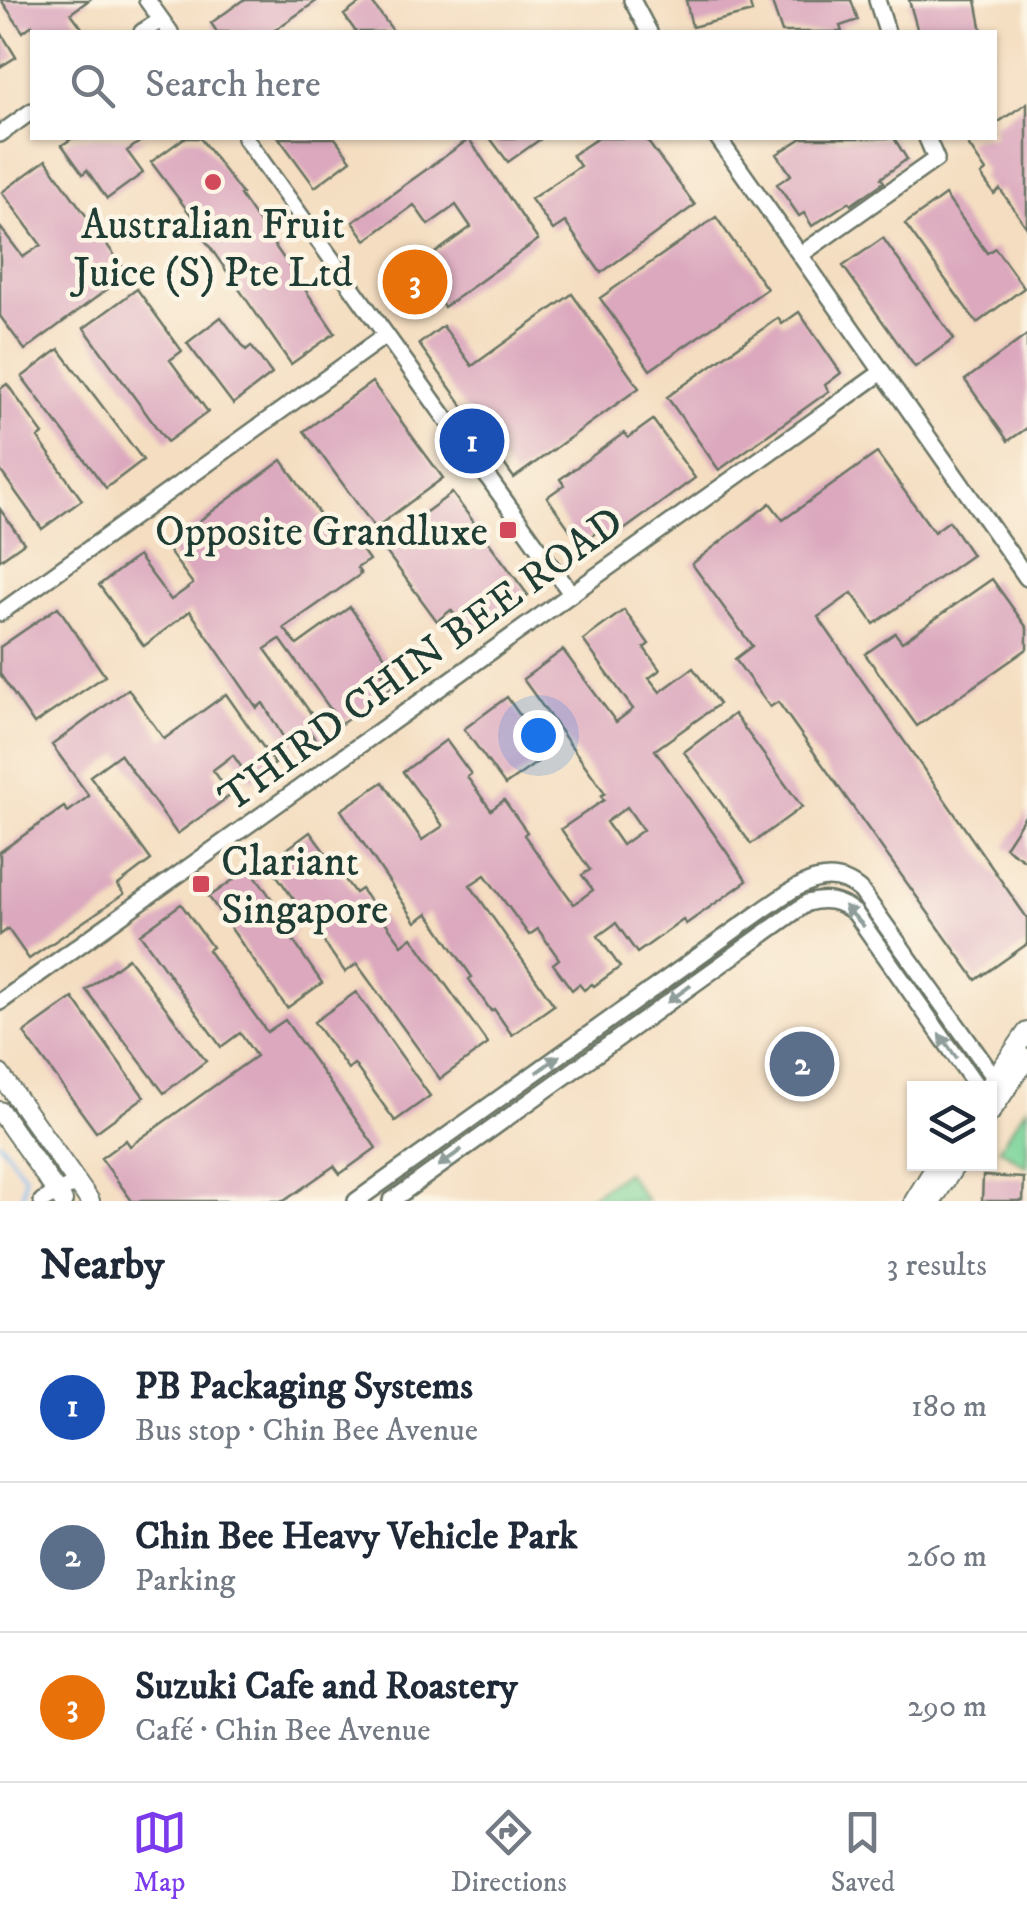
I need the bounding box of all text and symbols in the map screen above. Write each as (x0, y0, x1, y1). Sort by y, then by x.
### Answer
search box (30, 30, 997, 140)
icon: search (65, 58, 120, 113)
text: Search here (145, 61, 321, 109)
marker: Australian Fruit Juice (S) Pte Ltd (202, 171, 224, 193)
place label: Australian Fruit Juice (S) Pte Ltd (69, 200, 353, 300)
pin: 3 (382, 244, 448, 320)
pin: 1 (440, 404, 504, 478)
street label: THIRD CHIN BEE ROAD (210, 496, 634, 825)
place label: Opposite Grandluxe (155, 507, 488, 559)
marker: Opposite Grandluxe (497, 519, 519, 541)
your location (513, 710, 564, 761)
place label: Clariant Singapore (221, 837, 388, 937)
marker: Clariant Singapore (190, 873, 212, 895)
one-way arrow (843, 905, 866, 929)
one-way arrow (666, 984, 693, 1004)
pin: 2 (770, 1026, 834, 1102)
one-way arrow (939, 1033, 958, 1059)
one-way arrow (535, 1054, 561, 1074)
map controls (907, 1081, 997, 1171)
button: layers (907, 1081, 997, 1171)
one-way arrow (437, 1148, 463, 1168)
text: Nearby (40, 1240, 164, 1292)
text: 3 results (886, 1246, 987, 1286)
text: PB Packaging Systems (135, 1363, 473, 1411)
text: 1 (67, 1387, 78, 1427)
text: 180 m (911, 1387, 987, 1427)
text: Bus stop · Chin Bee Avenue (135, 1411, 478, 1451)
text: Chin Bee Heavy Vehicle Park (135, 1513, 578, 1561)
text: 2 (65, 1537, 80, 1577)
text: 260 m (907, 1537, 987, 1577)
text: Parking (135, 1561, 235, 1601)
text: Suzuki Cafe and Roastery (135, 1663, 518, 1711)
text: 3 (67, 1687, 78, 1727)
text: 290 m (907, 1687, 987, 1727)
text: Café · Chin Bee Avenue (135, 1711, 430, 1751)
tab: Map (132, 1805, 187, 1900)
tab: Directions (451, 1805, 567, 1900)
tab: Saved (831, 1805, 895, 1900)

